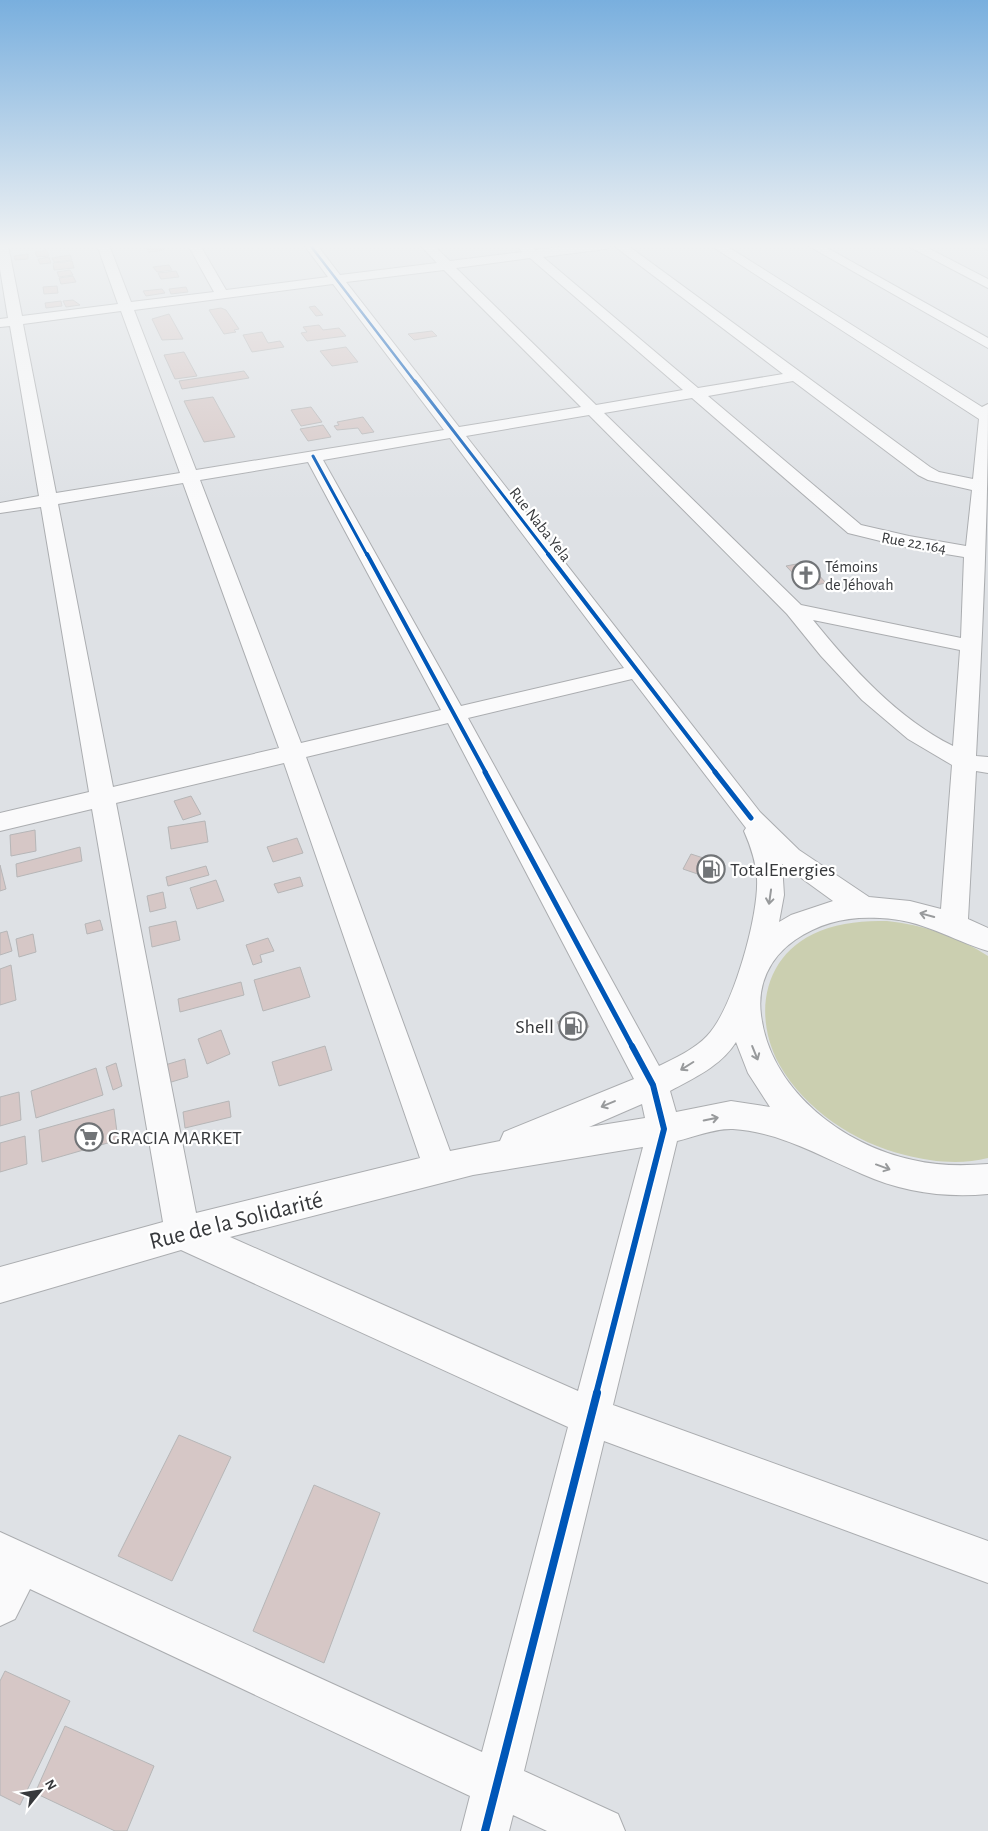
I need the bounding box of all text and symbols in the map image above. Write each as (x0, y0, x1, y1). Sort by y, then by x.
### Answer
street label: Rue Naba Yela (506, 485, 574, 565)
street label: Rue 22.164 (880, 529, 948, 557)
place label: Témoins de Jéhovah (825, 559, 894, 593)
church icon: Témoins de Jéhovah (791, 560, 821, 590)
fuel station icon: TotalEnergies (696, 854, 726, 884)
place label: TotalEnergies (730, 860, 836, 880)
one-way arrow (765, 889, 775, 905)
one-way arrow (919, 910, 935, 920)
fuel station icon: Shell (558, 1011, 588, 1041)
place label: Shell (515, 1017, 554, 1037)
one-way arrow (750, 1045, 760, 1060)
one-way arrow (681, 1061, 695, 1071)
one-way arrow (601, 1099, 616, 1109)
one-way arrow (703, 1114, 719, 1123)
supermarket icon: GRACIA MARKET (74, 1122, 104, 1152)
place label: GRACIA MARKET (108, 1128, 242, 1148)
one-way arrow (875, 1163, 890, 1172)
street label: Rue de la Solidarité (147, 1188, 326, 1254)
north arrow (15, 1766, 65, 1816)
text: N (42, 1777, 59, 1793)

